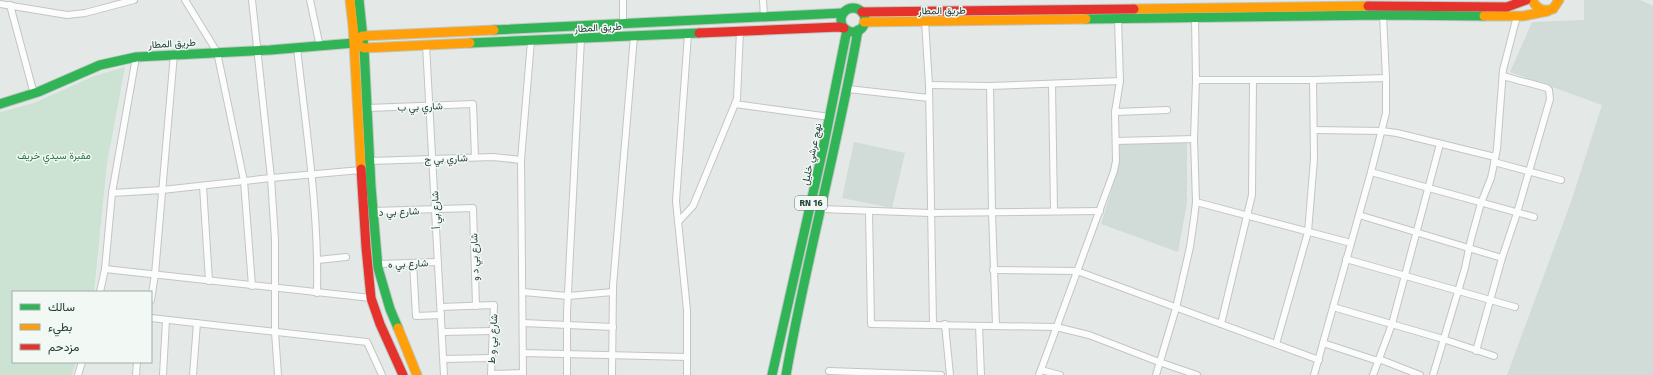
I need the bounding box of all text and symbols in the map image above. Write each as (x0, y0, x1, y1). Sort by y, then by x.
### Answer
street label: طريق المطار (917, 5, 966, 17)
street label: طريق المطار (573, 21, 623, 35)
street label: طريق المطار (147, 37, 197, 51)
street label: شاري بي ب (397, 100, 443, 116)
street label: نهج عرشي خليل (800, 122, 826, 187)
park label: مقبرة سيدي خريف (17, 150, 91, 164)
street label: شاري بي ج (424, 152, 468, 168)
street label: شارع بي أ (429, 190, 445, 229)
road number: RN 16 (795, 196, 827, 210)
street label: شارع بي د (379, 205, 420, 221)
street label: شارع بي د و (468, 233, 484, 281)
street label: شارع بي ه (388, 257, 429, 273)
legend (12, 291, 152, 363)
text: سالك (48, 300, 75, 314)
street label: شارع بي و ط (486, 314, 502, 365)
text: بطيء (48, 320, 72, 337)
text: مزدحم (48, 340, 79, 355)

